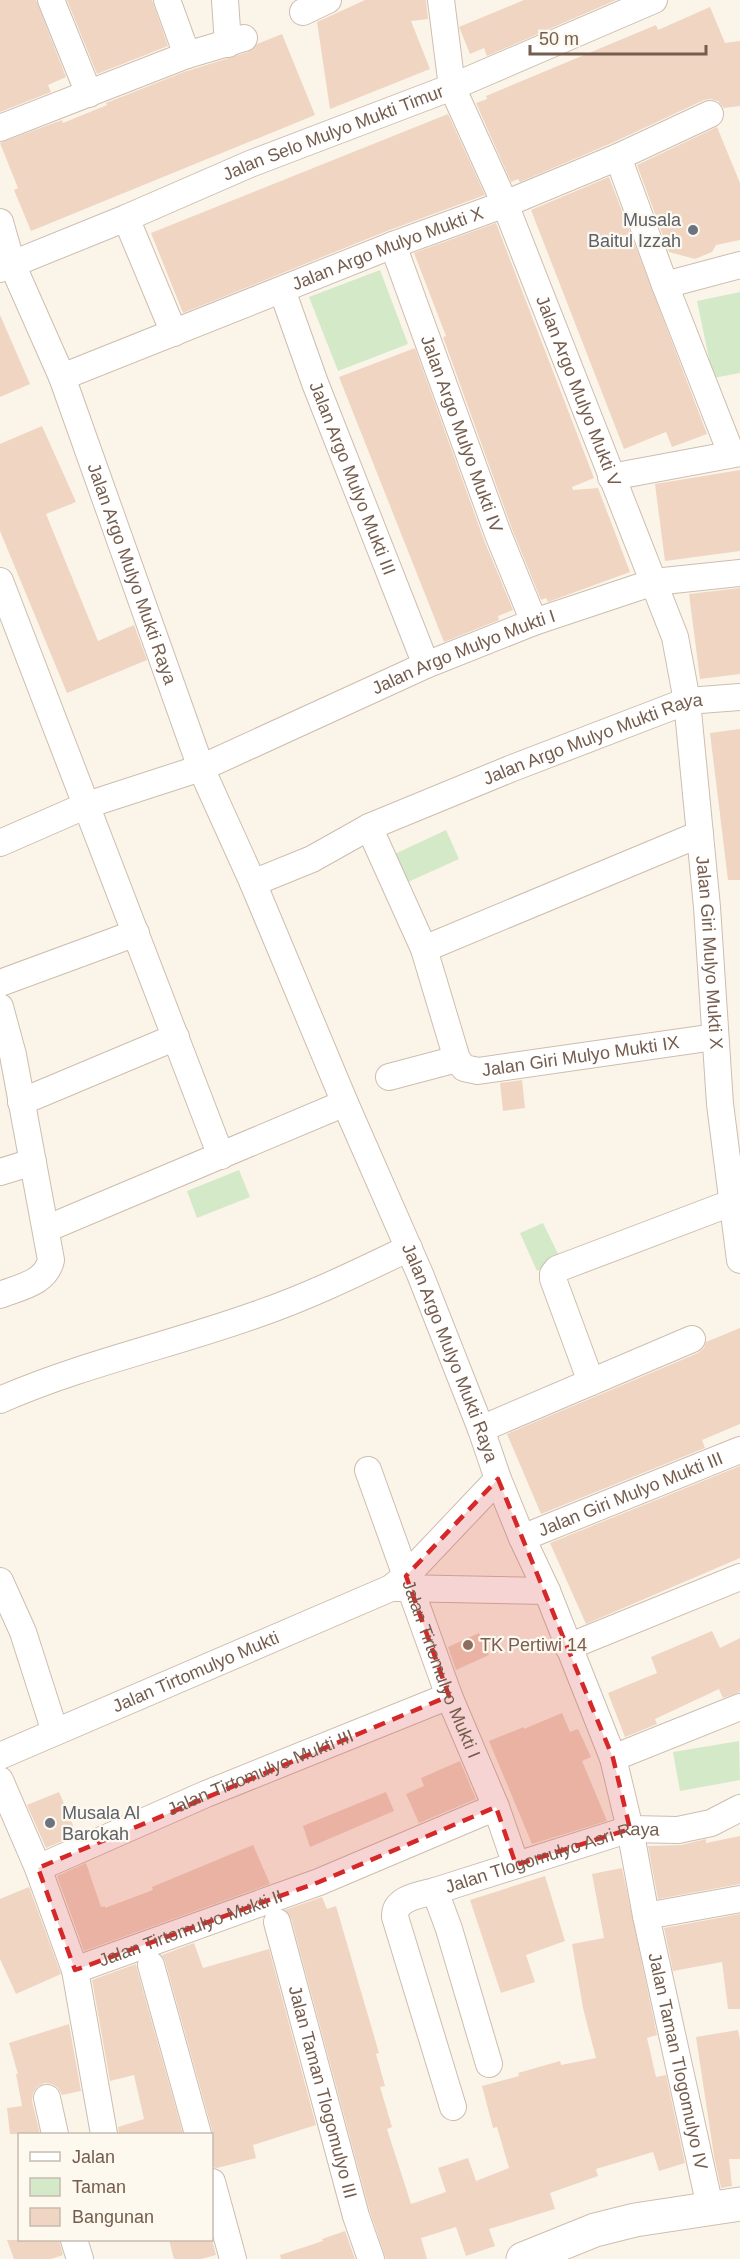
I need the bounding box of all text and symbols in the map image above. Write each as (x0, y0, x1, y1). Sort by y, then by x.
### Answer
scale bar (530, 18, 706, 56)
text: 50 m (539, 29, 579, 49)
street label: Jalan Selo Mulyo Mukti Timur (220, 81, 446, 185)
street label: Jalan Argo Mulyo Mukti X (289, 203, 486, 294)
place label: Musala Baitul Izzah (588, 210, 682, 251)
marker: Musala Baitul Izzah (686, 223, 700, 237)
street label: Jalan Argo Mulyo Mukti V (532, 293, 625, 489)
street label: Jalan Argo Mulyo Mukti IV (417, 333, 507, 535)
street label: Jalan Argo Mulyo Mukti III (305, 379, 400, 578)
street label: Jalan Argo Mulyo Mukti Raya (83, 460, 181, 688)
street label: Jalan Argo Mulyo Mukti I (369, 606, 558, 698)
street label: Jalan Argo Mulyo Mukti Raya (480, 690, 704, 789)
street label: Jalan Giri Mulyo Mukti X (692, 855, 726, 1050)
street label: Jalan Giri Mulyo Mukti IX (481, 1032, 681, 1080)
street label: Jalan Argo Mulyo Mukti Raya (398, 1240, 502, 1466)
street label: Jalan Giri Mulyo Mukti III (535, 1448, 726, 1540)
street label: Jalan Tirtomulyo Mukti I (398, 1577, 484, 1761)
street label: Jalan Tirtomulyo Mukti (109, 1627, 282, 1716)
place label: TK Pertiwi 14 (480, 1635, 587, 1655)
marker: TK Pertiwi 14 (461, 1638, 475, 1652)
street label: Jalan Tirtomulyo Mukti III (164, 1726, 356, 1820)
place label: Musala Al Barokah (62, 1803, 140, 1844)
marker: Musala Al Barokah (43, 1816, 57, 1830)
street label: Jalan Tlogomulyo Asri Raya (443, 1819, 661, 1897)
street label: Jalan Tirtomulyo Mukti II (96, 1886, 285, 1971)
street label: Jalan Taman Tlogomulyo IV (644, 1951, 711, 2172)
street label: Jalan Taman Tlogomulyo III (285, 1983, 361, 2201)
legend (18, 2133, 213, 2241)
text: Jalan (72, 2147, 115, 2167)
text: Taman (72, 2177, 126, 2197)
text: Bangunan (72, 2207, 154, 2227)

